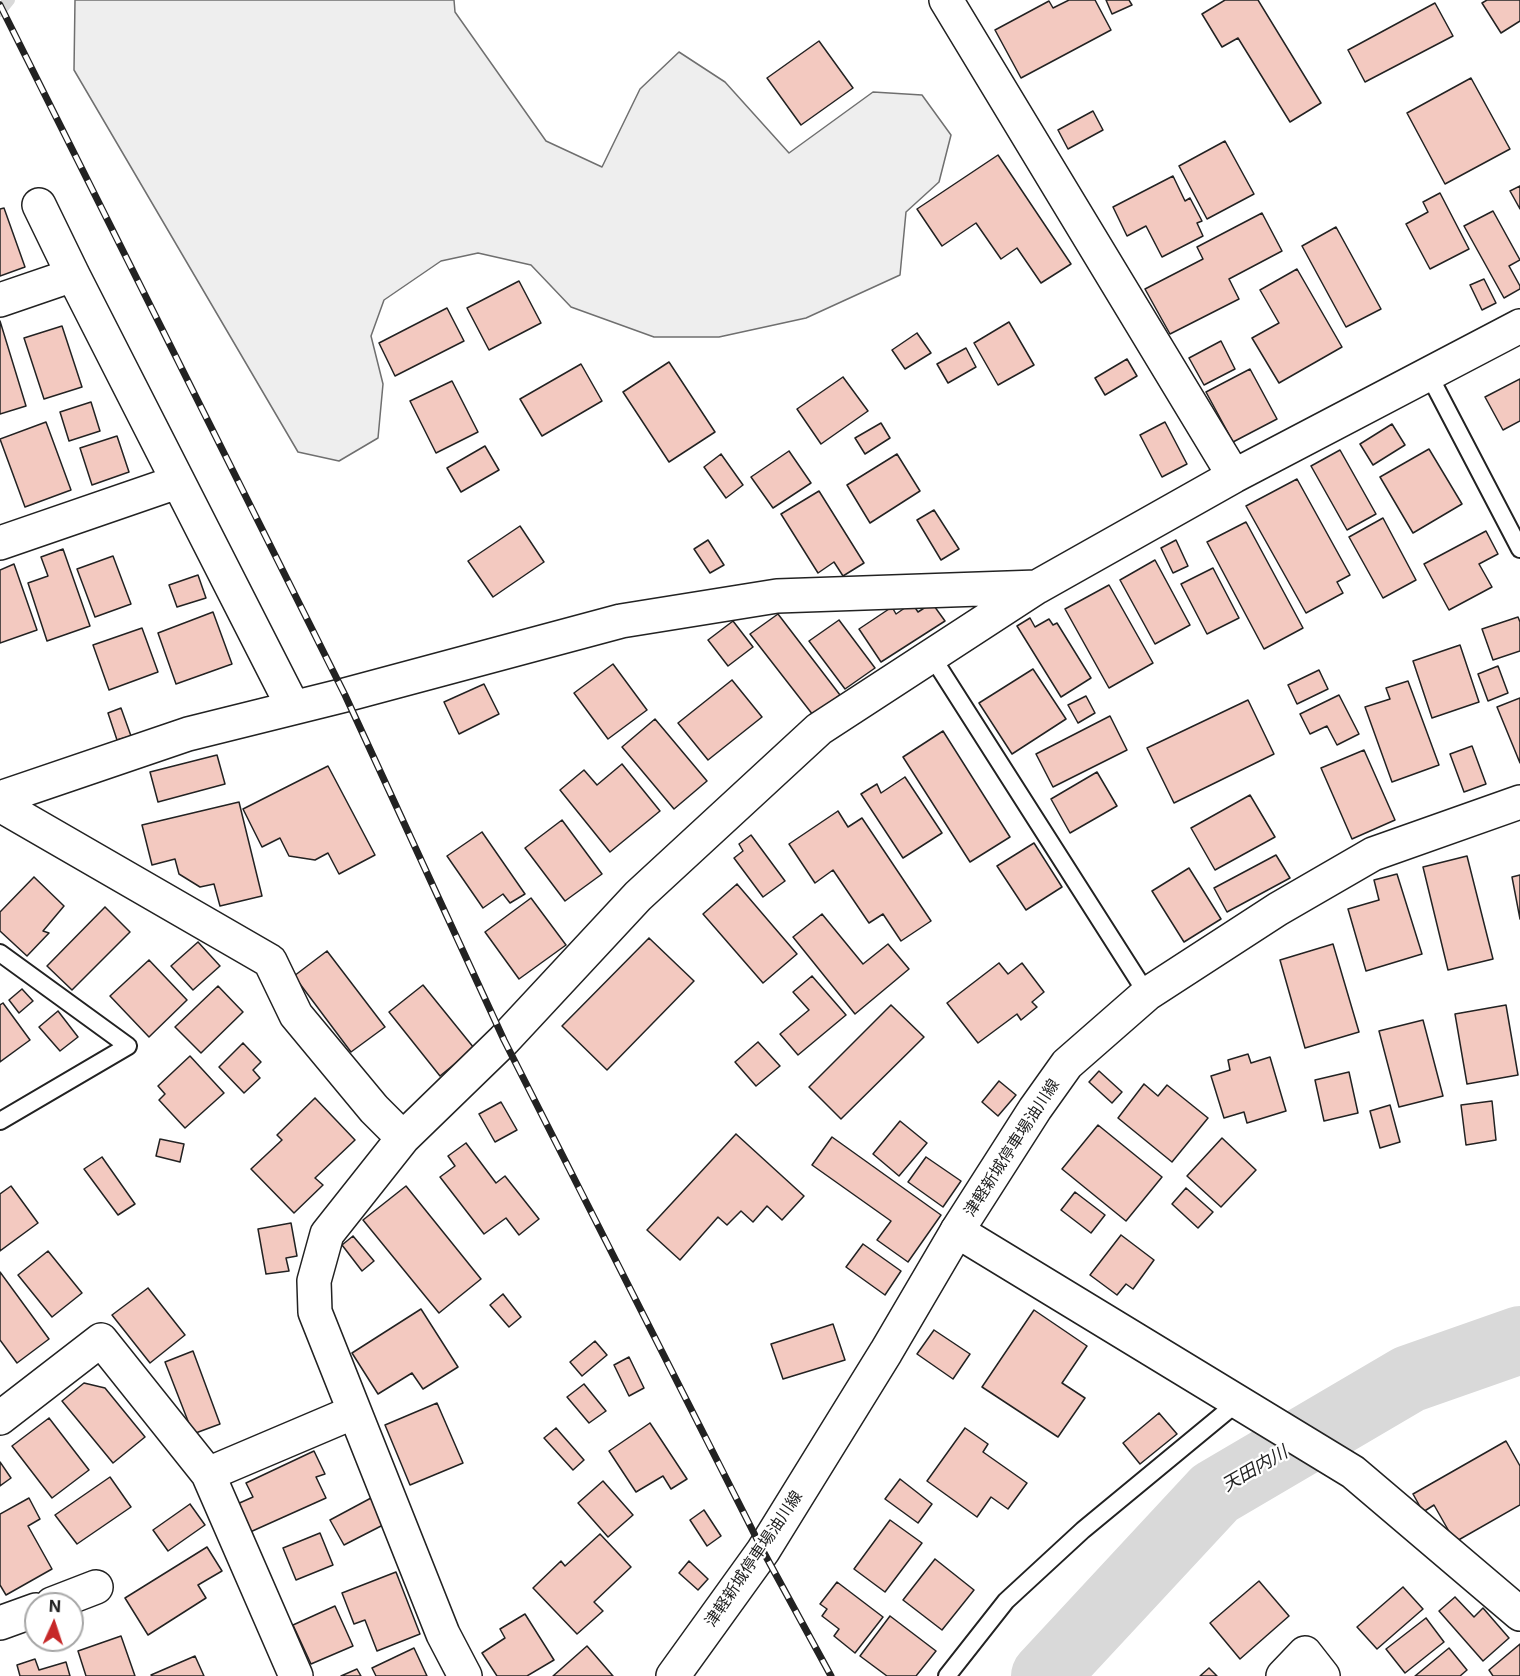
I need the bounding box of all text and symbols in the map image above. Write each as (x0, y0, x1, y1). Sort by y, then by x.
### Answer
street label: 津軽新城停車場油川線 (960, 1076, 1064, 1220)
water label: 天田内川 (1218, 1442, 1292, 1496)
street label: 津軽新城停車場油川線 (701, 1487, 807, 1631)
north arrow (24, 1592, 84, 1652)
text: N (48, 1596, 61, 1616)

